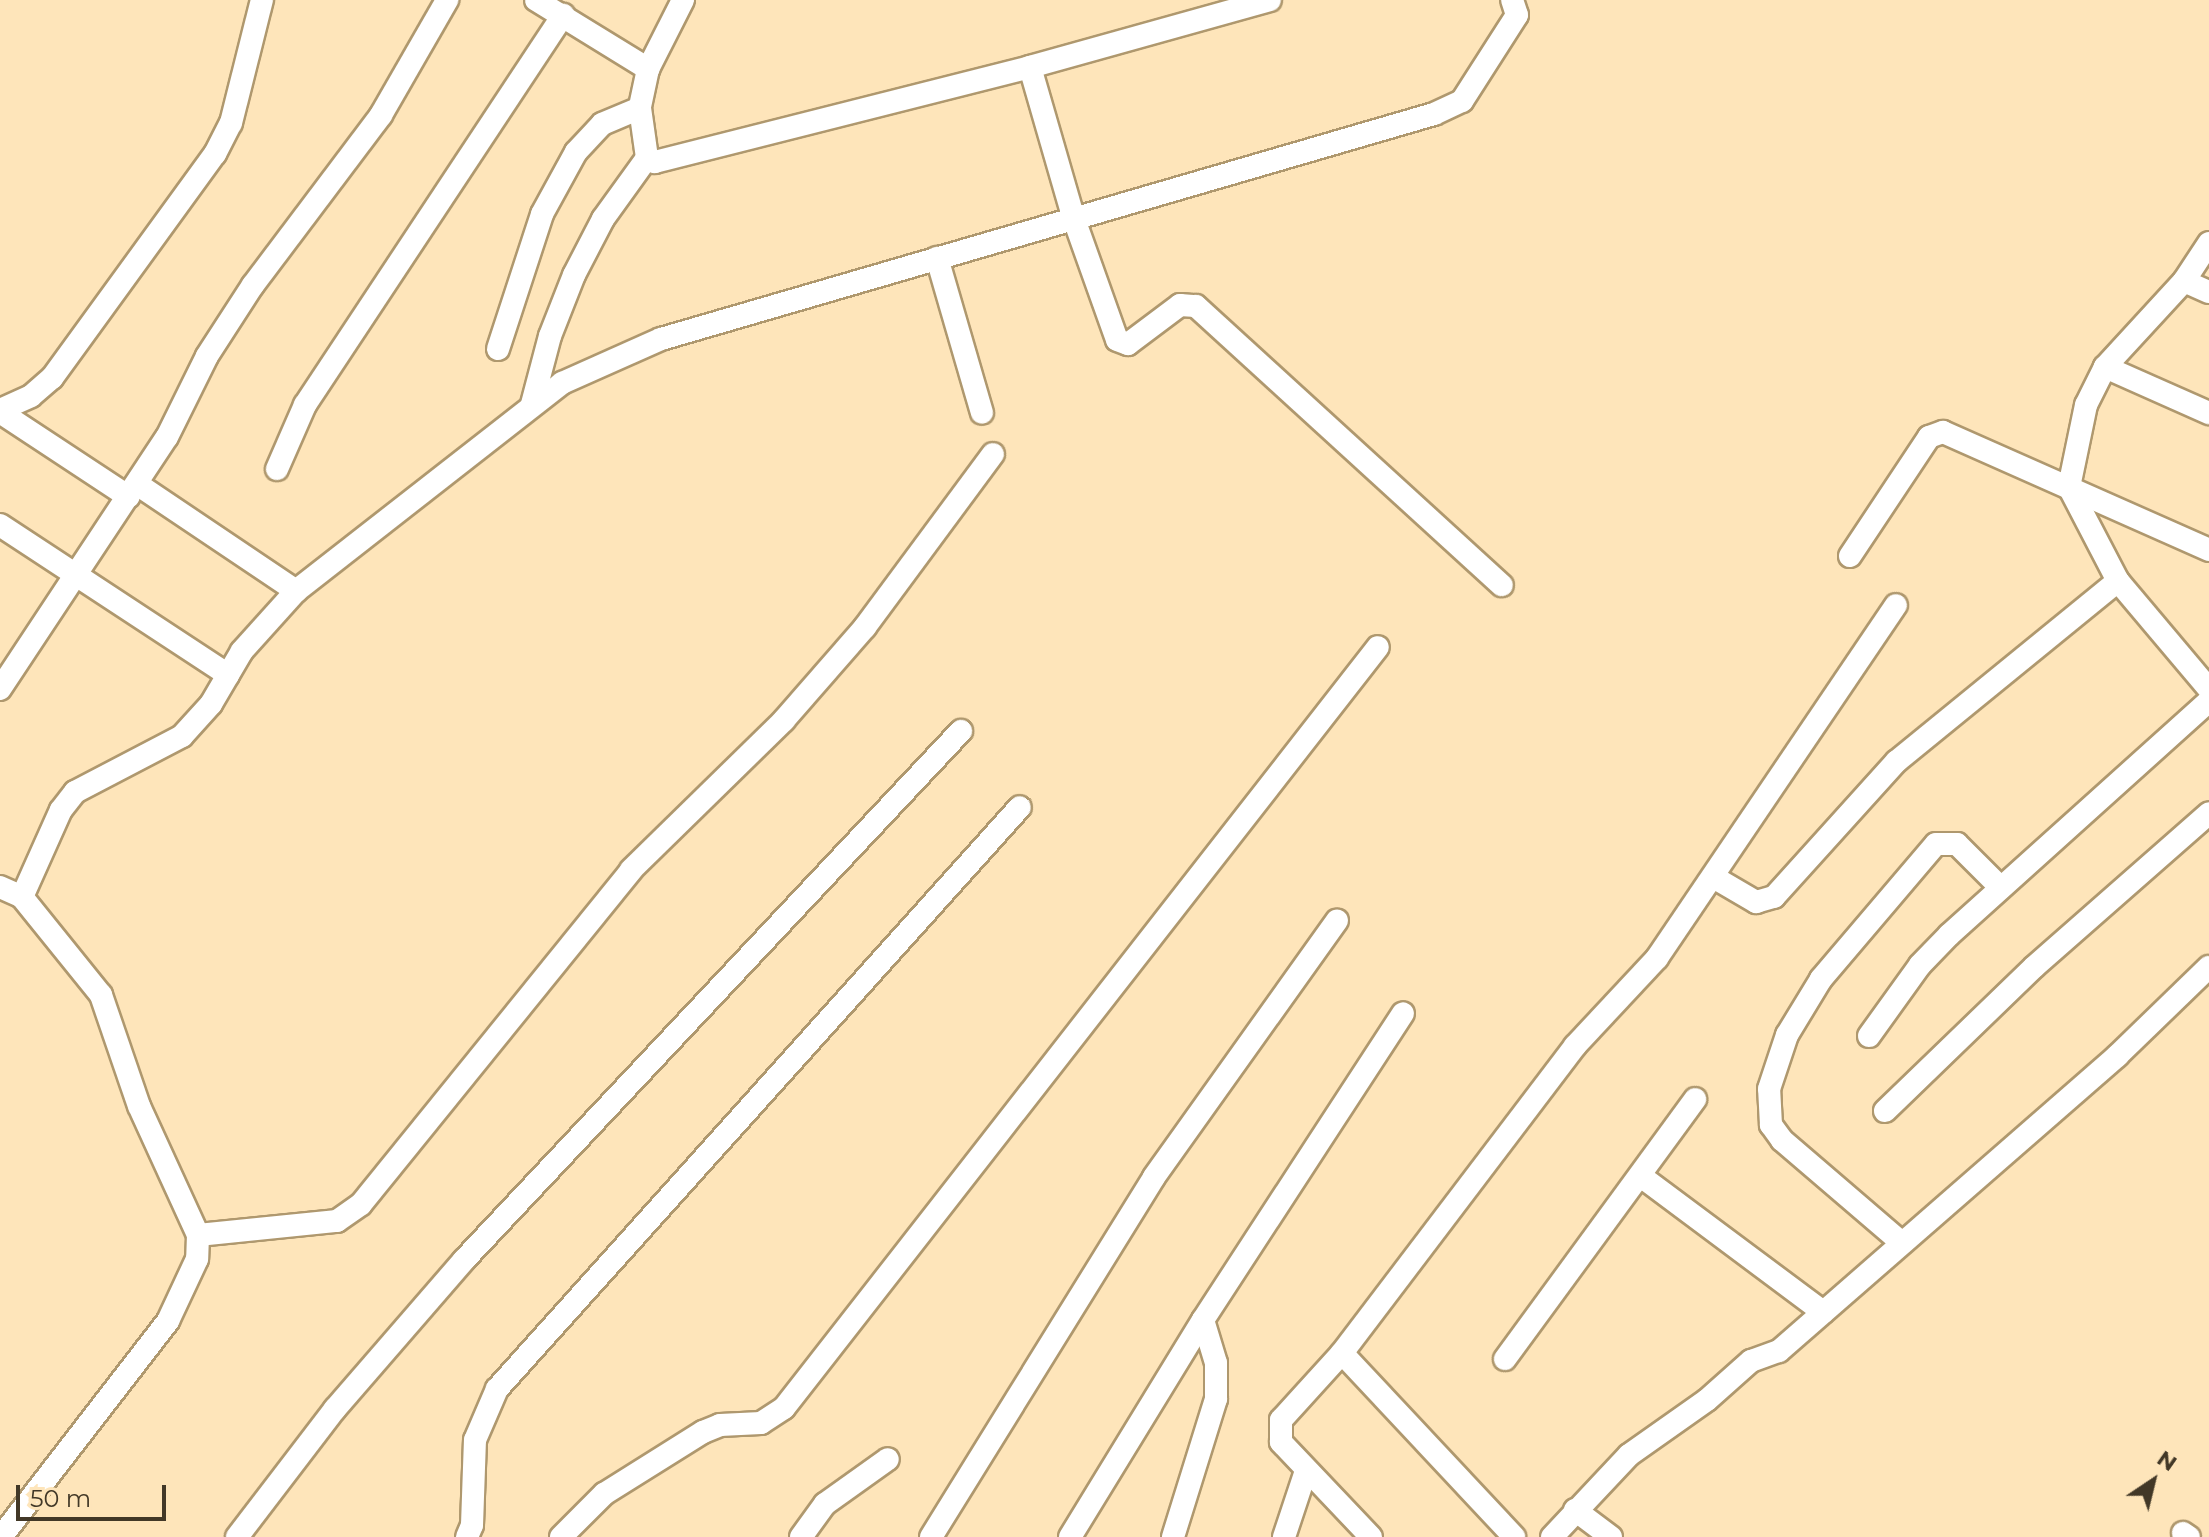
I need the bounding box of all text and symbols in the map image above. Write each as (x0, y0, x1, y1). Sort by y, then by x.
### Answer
north arrow (2113, 1441, 2193, 1521)
text: N (2152, 1445, 2182, 1477)
scale bar (20, 1469, 170, 1519)
text: 50 m (30, 1484, 91, 1513)

